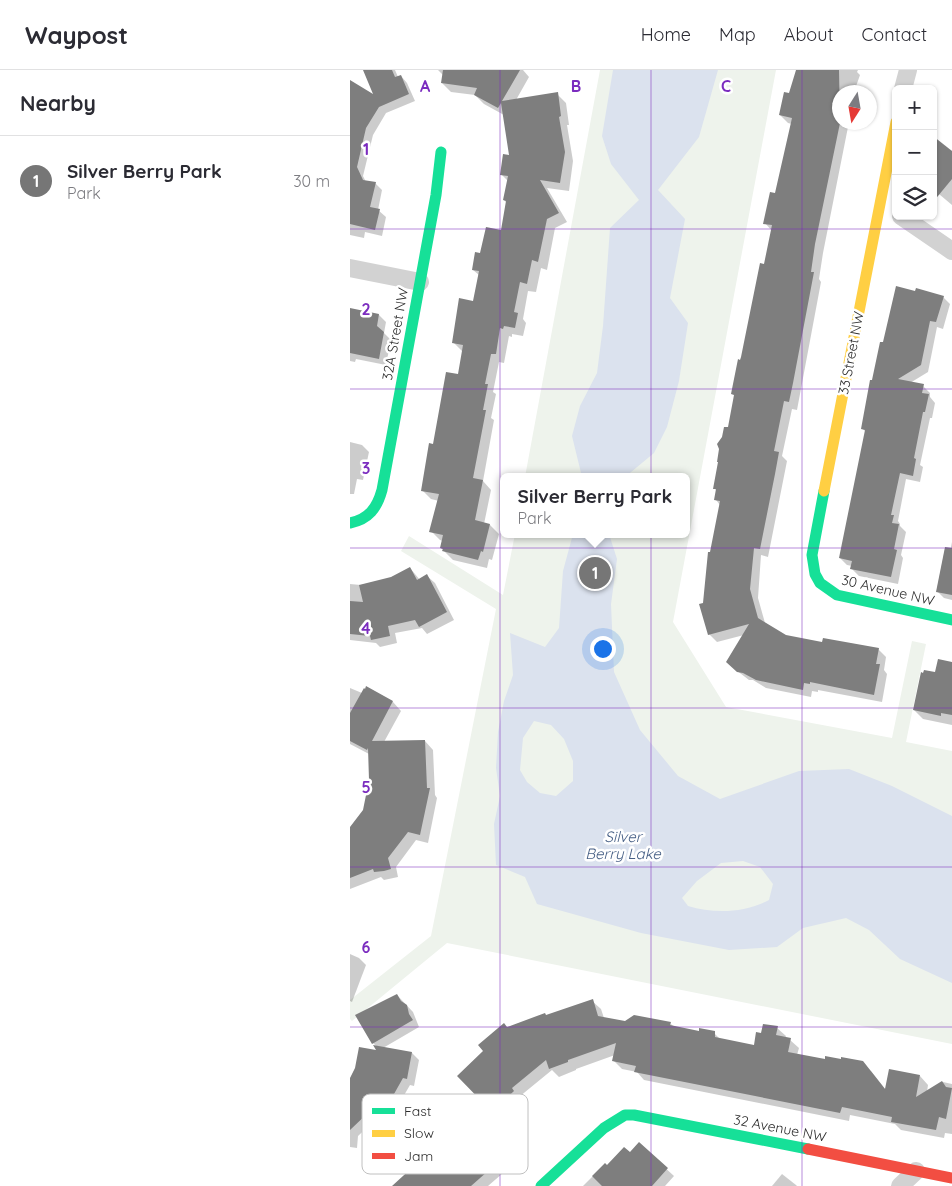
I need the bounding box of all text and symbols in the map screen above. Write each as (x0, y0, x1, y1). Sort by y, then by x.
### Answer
text: Waypost (25, 20, 128, 50)
text: Home (641, 23, 691, 46)
text: Map (719, 23, 756, 46)
text: About (784, 23, 834, 46)
text: Contact (862, 23, 927, 46)
text: A (420, 76, 431, 96)
text: B (571, 76, 581, 96)
text: C (721, 76, 731, 96)
north arrow (832, 85, 877, 130)
map controls (892, 85, 937, 220)
button: + (892, 85, 937, 130)
text: Nearby (20, 90, 96, 116)
button: − (892, 130, 937, 175)
text: 1 (363, 139, 369, 159)
text: Silver Berry Park (67, 159, 222, 183)
text: 1 (33, 171, 39, 191)
text: 30 m (293, 171, 330, 191)
button: layers (892, 175, 937, 220)
text: Park (67, 183, 101, 203)
street label: 32A Street NW (378, 286, 412, 382)
text: 2 (361, 299, 371, 319)
street label: 33 Street NW (834, 309, 868, 396)
text: 3 (362, 458, 370, 478)
popup (500, 473, 690, 538)
text: Silver Berry Park (518, 484, 672, 508)
text: Park (518, 508, 551, 528)
pin: 1 (579, 554, 611, 592)
street label: 30 Avenue NW (840, 571, 937, 610)
text: 4 (361, 618, 371, 638)
your location (590, 636, 616, 662)
text: 5 (361, 777, 371, 797)
water label: Silver Berry Lake (585, 827, 661, 863)
text: 6 (362, 937, 371, 957)
legend (362, 1094, 528, 1174)
text: Fast (404, 1102, 432, 1120)
street label: 32 Avenue NW (732, 1110, 828, 1146)
text: Slow (404, 1124, 434, 1142)
text: Jam (404, 1147, 433, 1165)

